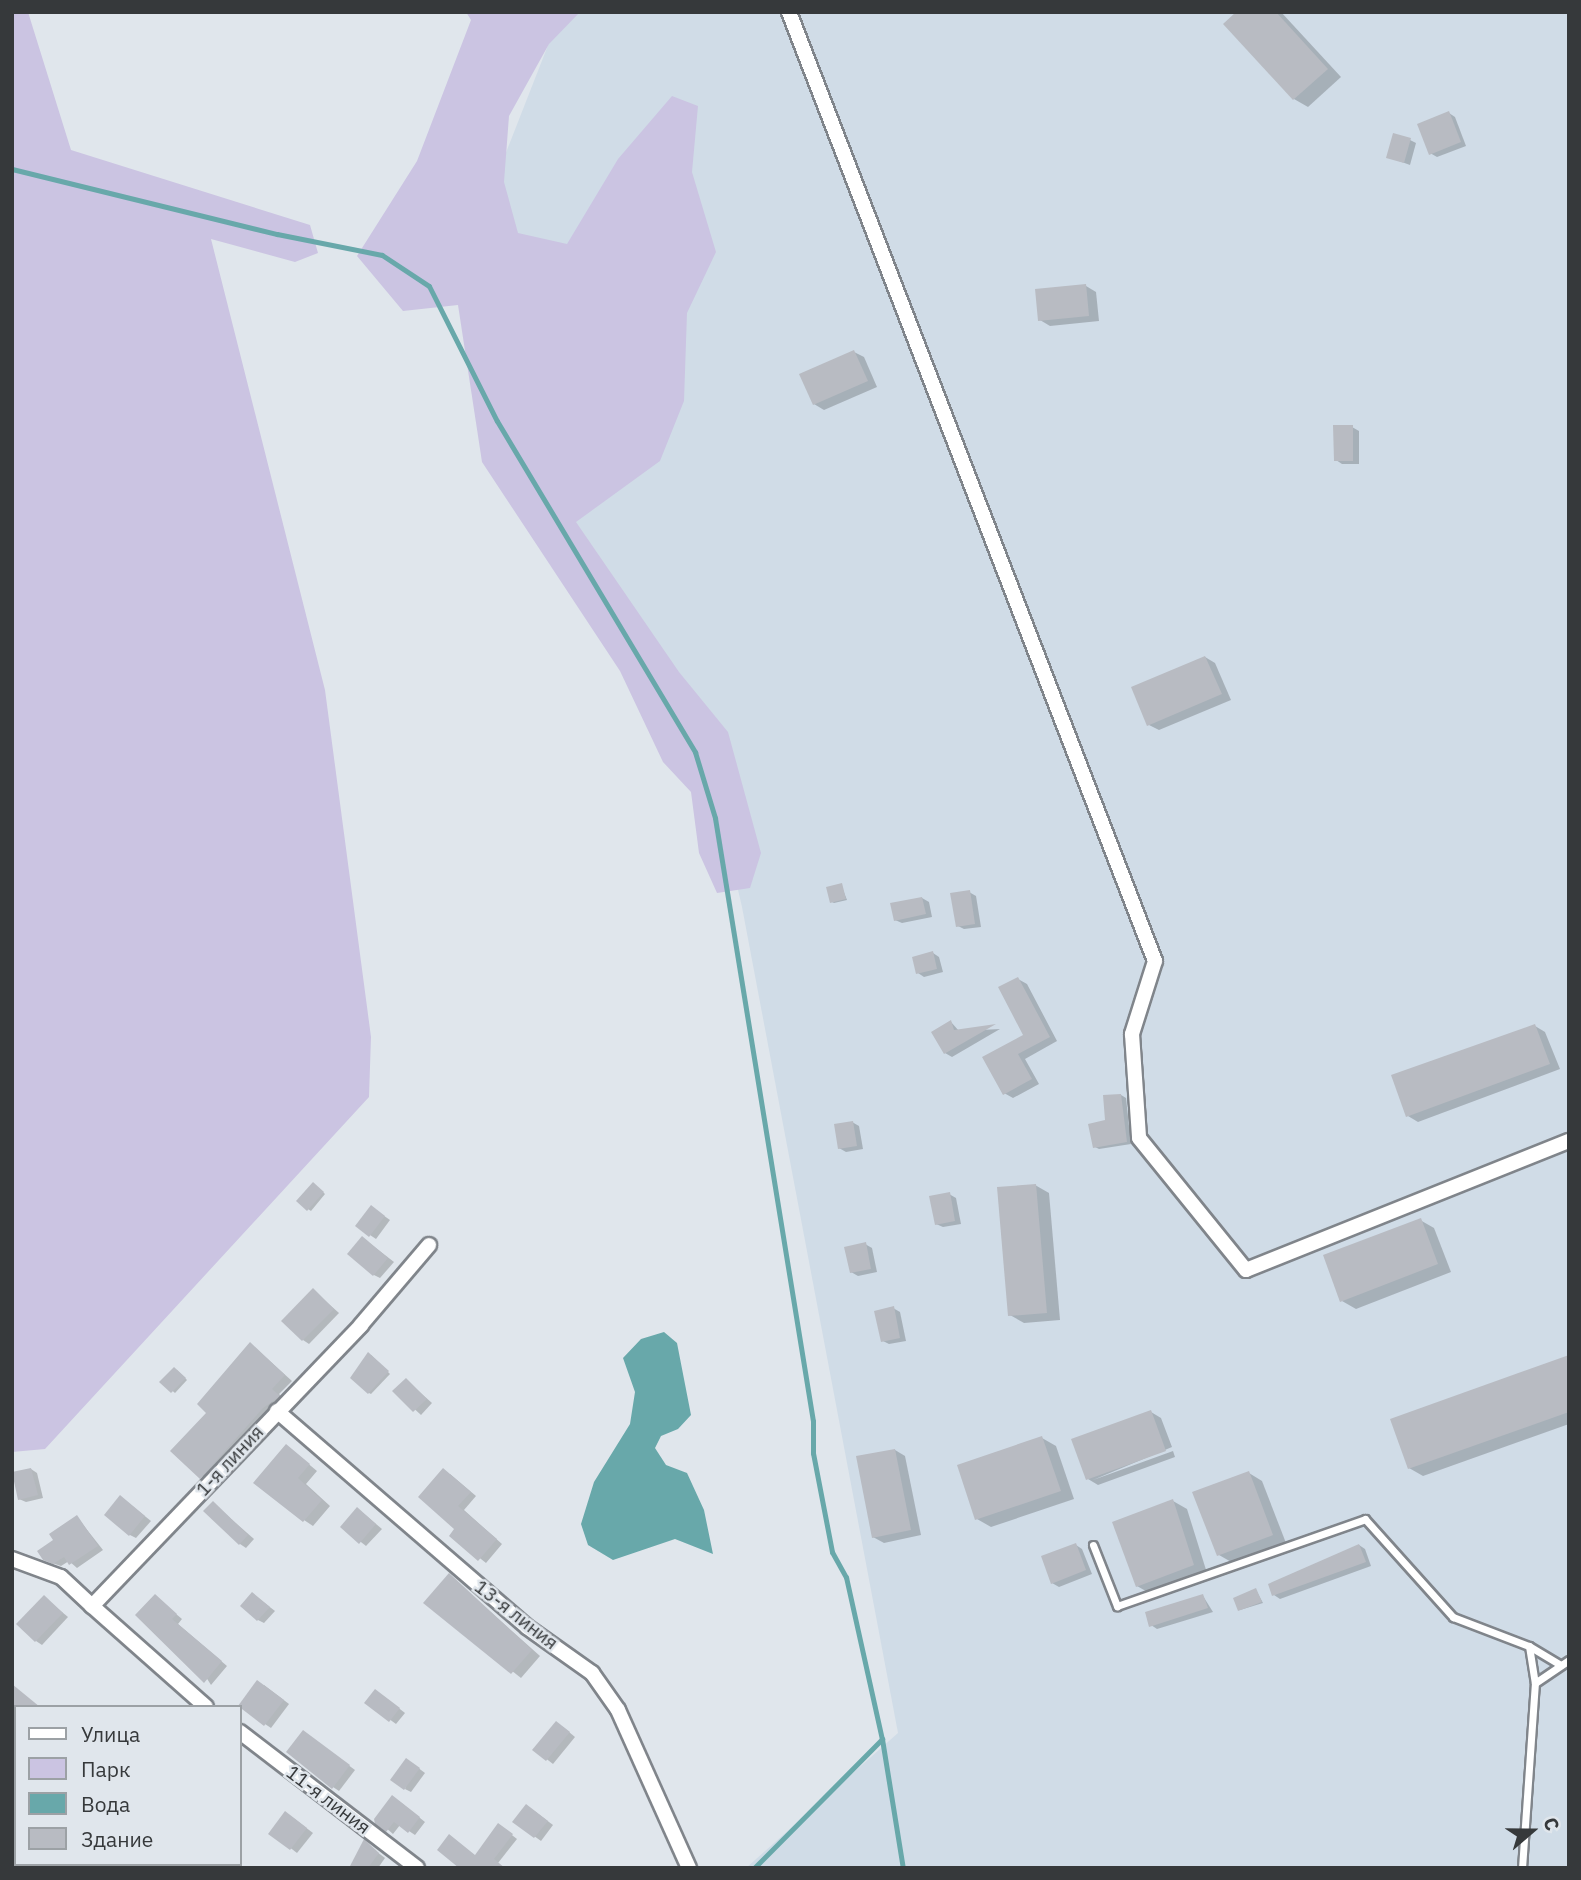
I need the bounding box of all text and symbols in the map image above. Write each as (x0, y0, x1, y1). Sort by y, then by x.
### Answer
street label: 1-я линия (192, 1421, 268, 1501)
street label: 13-я линия (470, 1575, 562, 1655)
legend (14, 1705, 242, 1866)
text: Улица (81, 1720, 140, 1748)
text: Парк (81, 1755, 131, 1783)
street label: 11-я линия (281, 1761, 375, 1839)
text: Вода (81, 1790, 130, 1818)
north arrow (1497, 1796, 1567, 1866)
text: С (1538, 1814, 1565, 1834)
text: Здание (81, 1825, 153, 1853)

